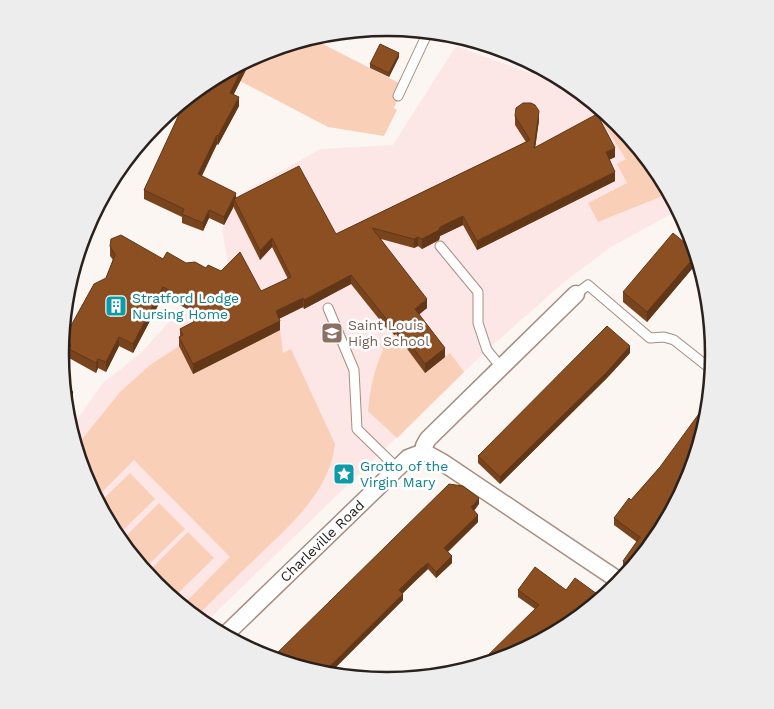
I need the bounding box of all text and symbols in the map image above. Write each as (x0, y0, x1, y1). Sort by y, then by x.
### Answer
place label: Stratford Lodge Nursing Home (132, 290, 239, 322)
building icon: Stratford Lodge Nursing Home (104, 294, 128, 318)
place label: Saint Louis High School (348, 317, 430, 349)
school or university icon: Saint Louis High School (320, 321, 344, 345)
place label: Grotto of the Virgin Mary (360, 458, 448, 490)
place icon: Grotto of the Virgin Mary (332, 462, 356, 486)
street label: Charleville Road (277, 497, 367, 585)

